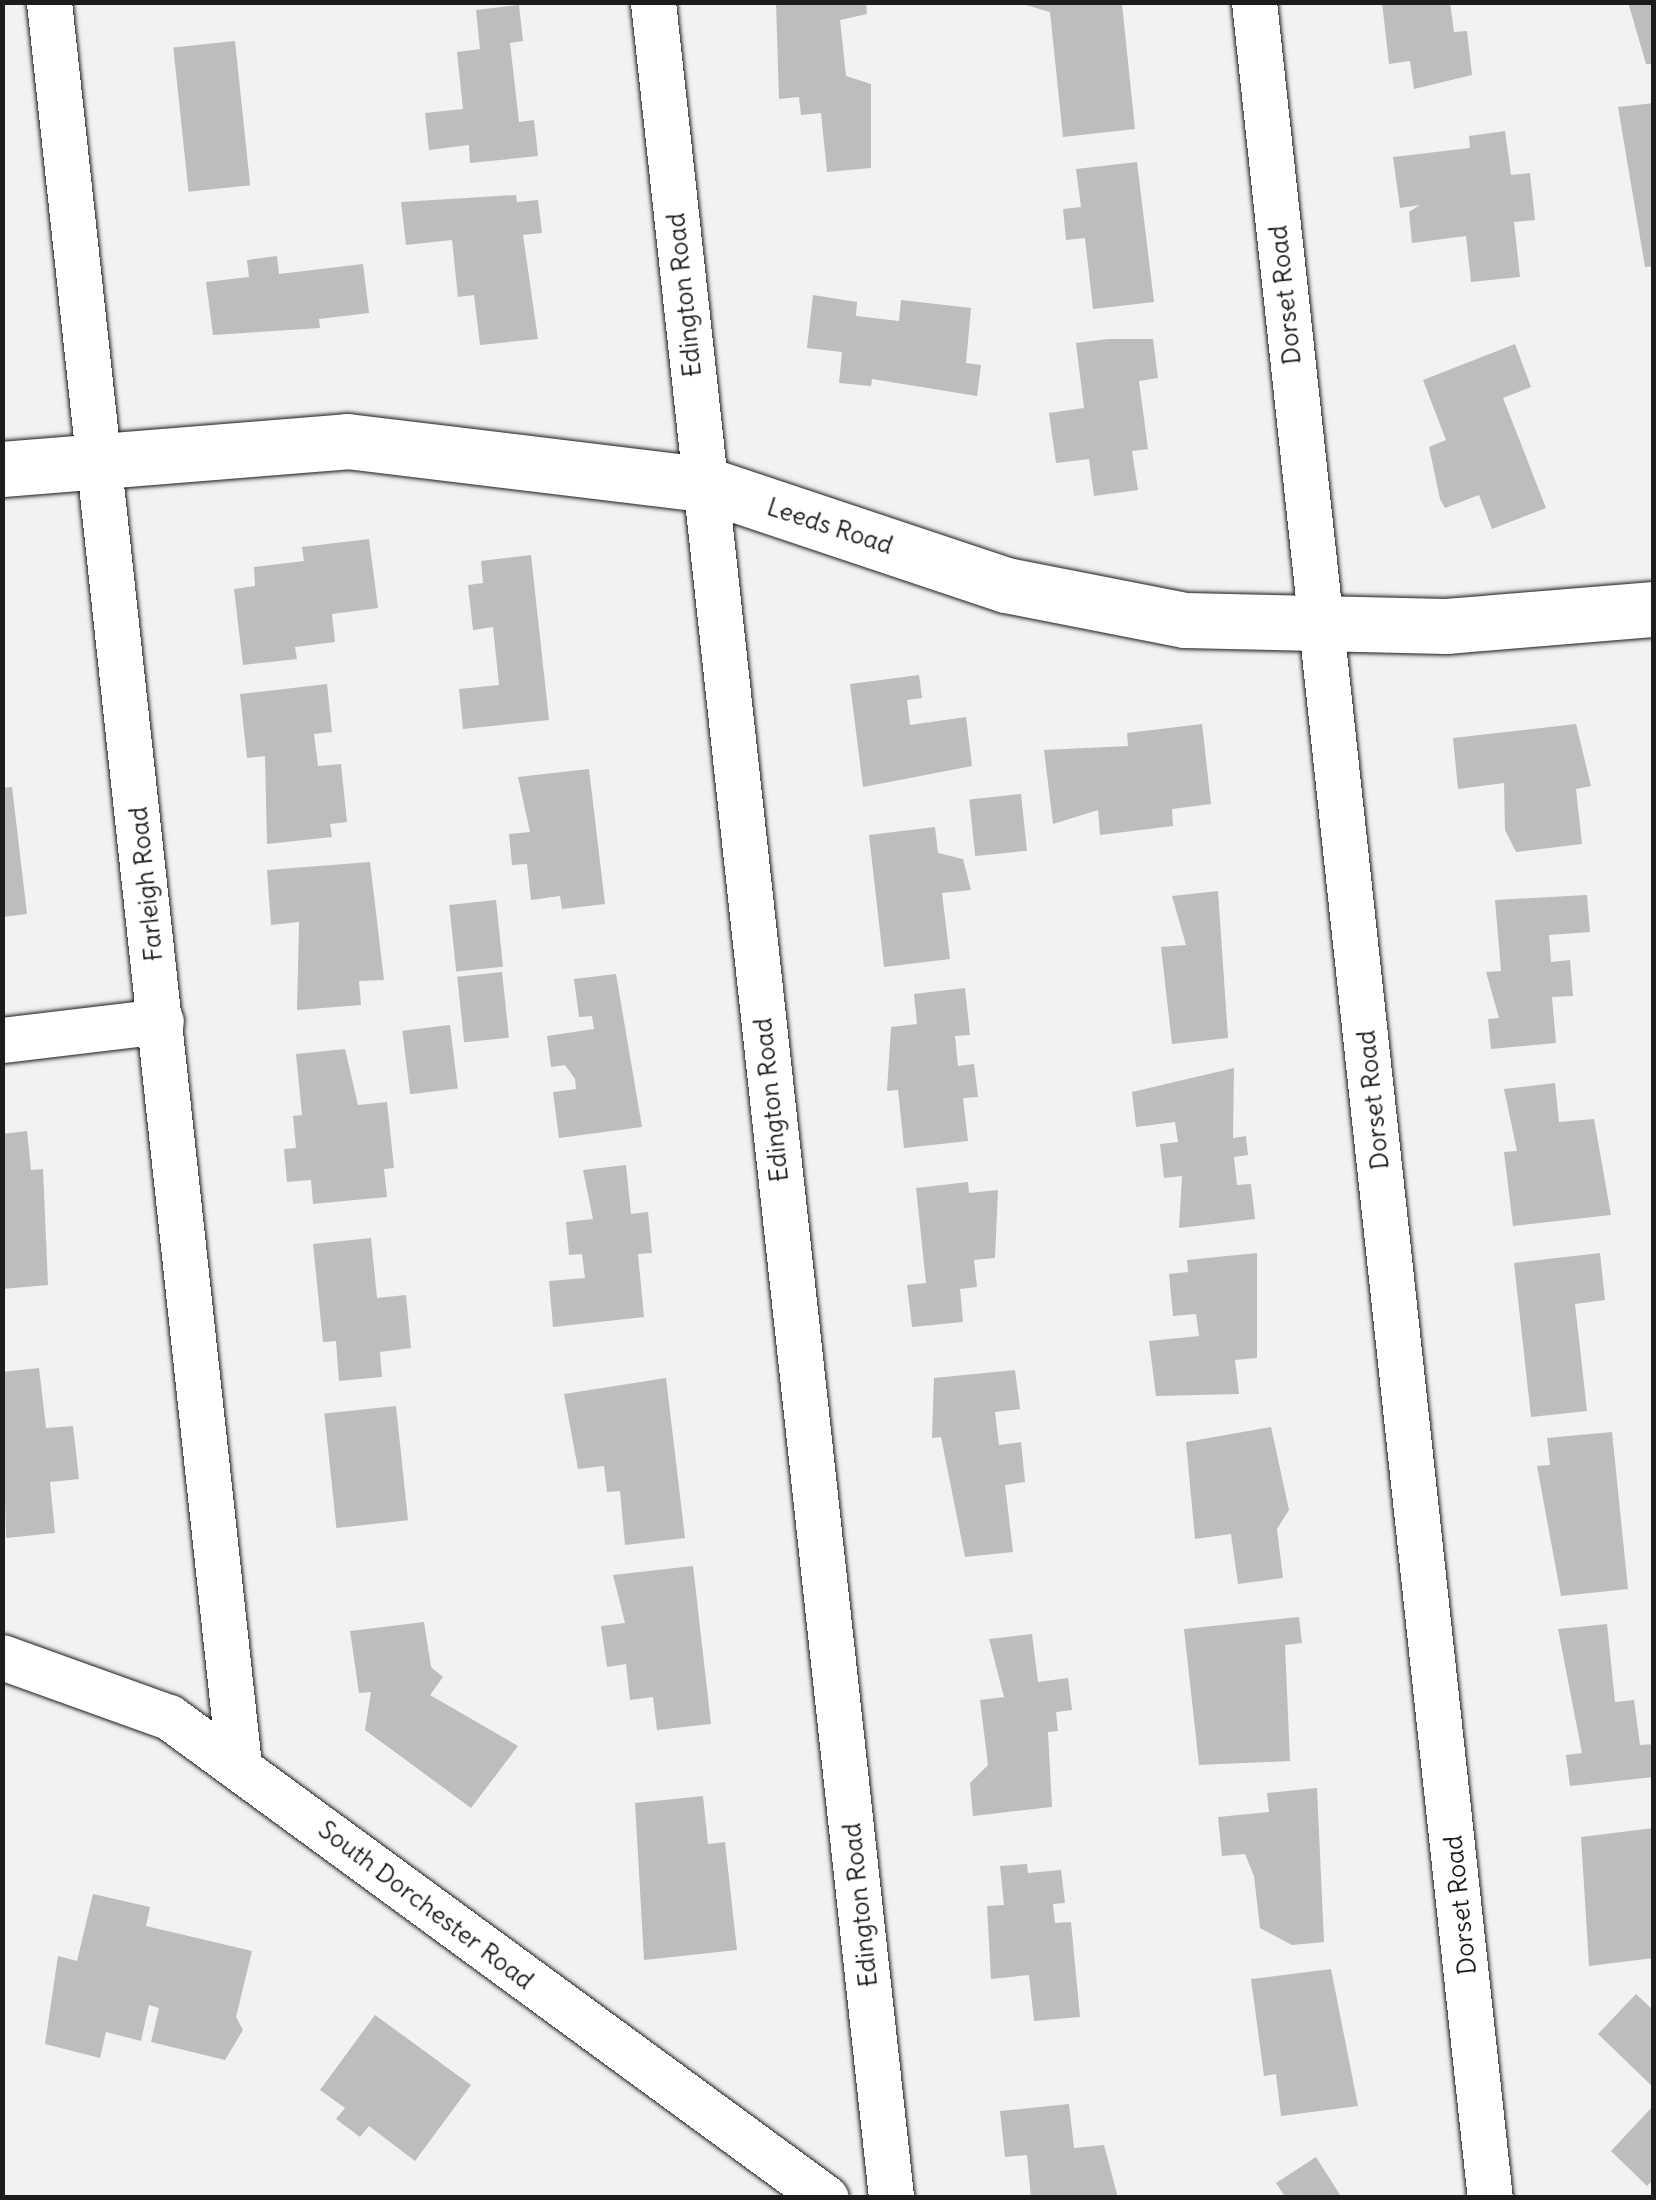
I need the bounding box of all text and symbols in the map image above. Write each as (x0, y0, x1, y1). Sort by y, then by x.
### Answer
street label: Edington Road (660, 212, 708, 378)
street label: Dorset Road (1263, 224, 1307, 366)
street label: Leeds Road (763, 492, 897, 560)
street label: Farleigh Road (123, 805, 169, 963)
street label: Edington Road (747, 1017, 795, 1183)
street label: Dorset Road (1351, 1029, 1395, 1171)
street label: South Dorchester Road (313, 1814, 539, 1996)
street label: Edington Road (836, 1822, 884, 1988)
street label: Dorset Road (1438, 1834, 1482, 1976)

